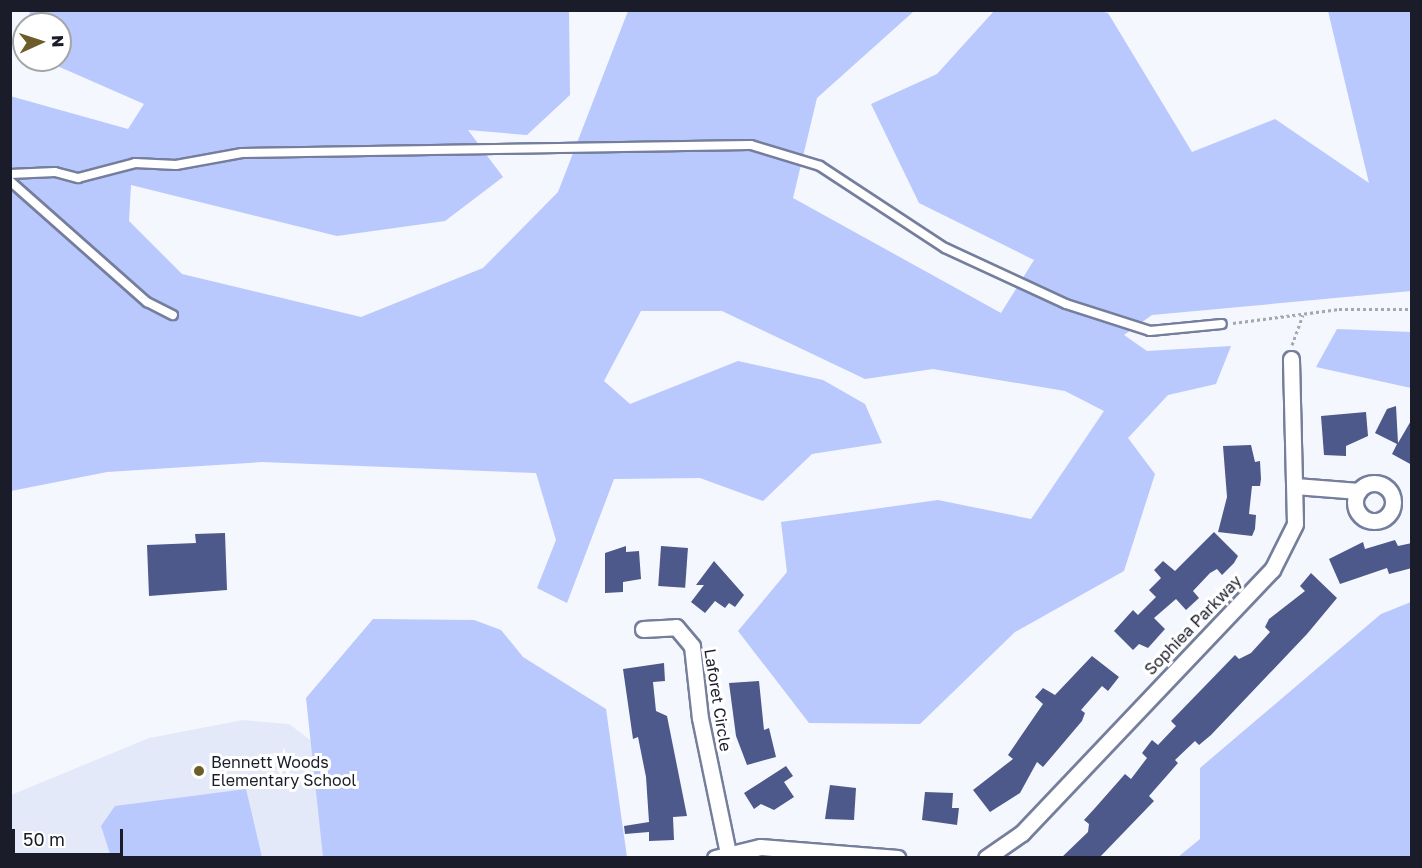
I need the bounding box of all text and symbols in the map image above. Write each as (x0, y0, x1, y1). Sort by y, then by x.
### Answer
north arrow (12, 12, 72, 72)
text: N (48, 35, 68, 48)
street label: Sophiea Parkway (1141, 571, 1245, 679)
street label: Laforet Circle (700, 647, 736, 753)
place label: Bennett Woods Elementary School (211, 752, 356, 790)
marker: Bennett Woods Elementary School (192, 764, 206, 778)
scale bar (15, 817, 126, 855)
text: 50 m (23, 828, 65, 850)

